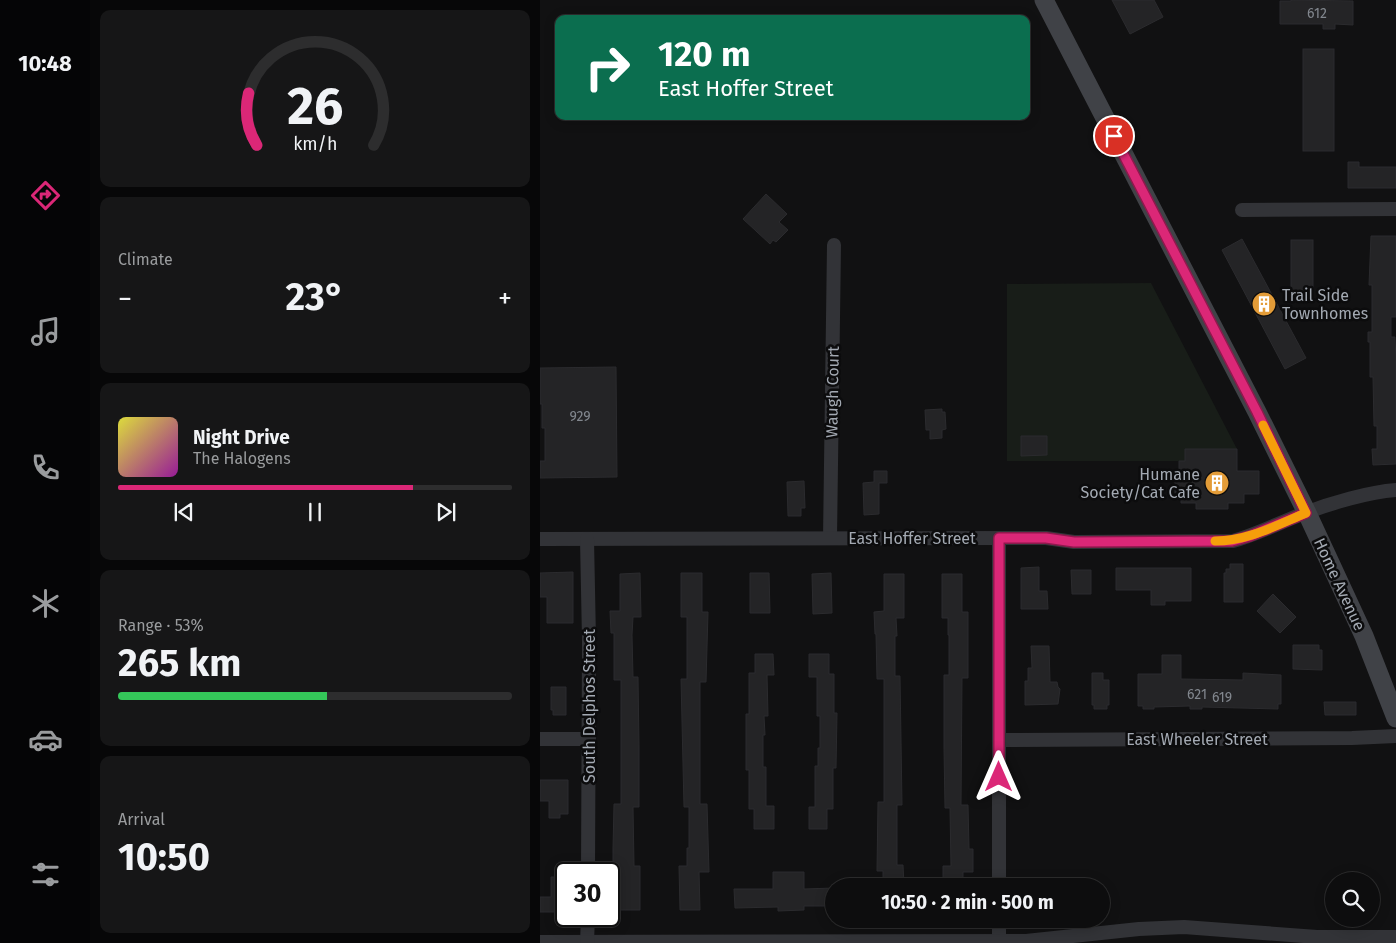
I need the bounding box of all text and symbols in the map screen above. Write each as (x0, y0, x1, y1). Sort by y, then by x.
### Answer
house number: 612 (1307, 5, 1327, 22)
text: 120 m (658, 33, 751, 75)
icon: right (575, 35, 640, 100)
text: 10:48 (18, 50, 72, 77)
text: 26 (287, 75, 343, 138)
text: East Hoffer Street (658, 75, 834, 102)
pin (1093, 115, 1135, 157)
icon: arrive (1100, 122, 1128, 150)
text: km/h (293, 133, 337, 155)
icon: directions (28, 178, 63, 213)
text: Climate (118, 250, 173, 269)
text: 23° (286, 274, 345, 320)
text: − (118, 282, 132, 315)
text: + (498, 282, 512, 315)
place label: Trail Side Townhomes (1282, 286, 1368, 323)
building icon: Trail Side Townhomes (1251, 291, 1277, 317)
icon: music (28, 314, 63, 349)
street label: Waugh Court (822, 346, 843, 438)
house number: 929 (569, 408, 591, 425)
text: Night Drive (193, 426, 290, 449)
text: The Halogens (193, 449, 291, 468)
icon: phone (28, 450, 63, 485)
place label: Humane Society/Cat Cafe (1081, 465, 1200, 502)
building icon: Humane Society/Cat Cafe (1204, 470, 1230, 496)
icon: previous (170, 498, 198, 526)
icon: pause (301, 498, 329, 526)
icon: next (432, 498, 460, 526)
street label: East Hoffer Street (848, 529, 976, 548)
street label: Home Avenue (1310, 535, 1369, 634)
icon: climate (28, 586, 63, 621)
text: Range · 53% (118, 616, 204, 635)
street label: South Delphos Street (580, 629, 599, 783)
text: 265 km (118, 640, 241, 686)
house number: 621 (1187, 686, 1207, 703)
house number: 619 (1212, 689, 1232, 706)
icon: car (28, 722, 63, 757)
street label: East Wheeler Street (1126, 730, 1268, 749)
position arrow (972, 750, 1024, 802)
text: Arrival (118, 810, 165, 829)
text: 10:50 (118, 834, 210, 880)
icon: filters (28, 857, 63, 892)
speed limit sign: 30 (555, 862, 620, 927)
map controls (1325, 872, 1380, 927)
button: search (1325, 872, 1380, 927)
text: 10:50 · 2 min · 500 m (881, 891, 1054, 914)

